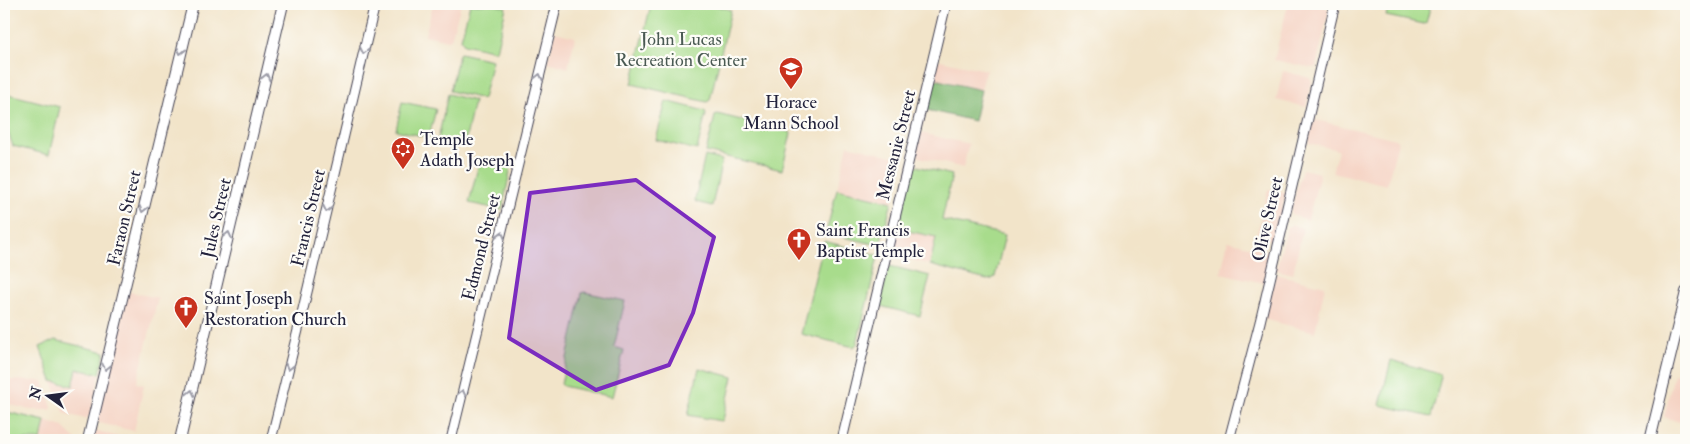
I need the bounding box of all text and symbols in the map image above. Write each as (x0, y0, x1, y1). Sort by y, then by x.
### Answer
park label: John Lucas Recreation Center (615, 28, 747, 72)
one-way arrow (176, 47, 187, 56)
one-way arrow (359, 47, 370, 56)
school or university icon: Horace Mann School (778, 56, 804, 90)
one-way arrow (260, 72, 271, 81)
one-way arrow (533, 73, 544, 82)
street label: Messanie Street (872, 87, 921, 203)
place label: Horace Mann School (743, 91, 839, 135)
place label: Temple Adath Joseph (419, 128, 515, 172)
synagogue icon: Temple Adath Joseph (390, 136, 416, 170)
street label: Francis Street (286, 167, 331, 269)
street label: Faraon Street (102, 168, 147, 268)
street label: Olive Street (1247, 174, 1288, 264)
street label: Jules Street (196, 176, 237, 261)
street label: Edmond Street (457, 191, 506, 303)
one-way arrow (138, 204, 149, 213)
one-way arrow (322, 205, 333, 214)
place label: Saint Francis Baptist Temple (816, 219, 925, 263)
church icon: Saint Francis Baptist Temple (786, 227, 812, 261)
one-way arrow (222, 230, 233, 239)
one-way arrow (495, 231, 505, 239)
place label: Saint Joseph Restoration Church (204, 287, 347, 331)
church icon: Saint Joseph Restoration Church (173, 295, 199, 329)
one-way arrow (101, 363, 112, 372)
one-way arrow (284, 363, 295, 372)
north arrow (22, 372, 72, 422)
text: N (26, 384, 46, 402)
one-way arrow (185, 388, 196, 397)
one-way arrow (456, 388, 467, 397)

